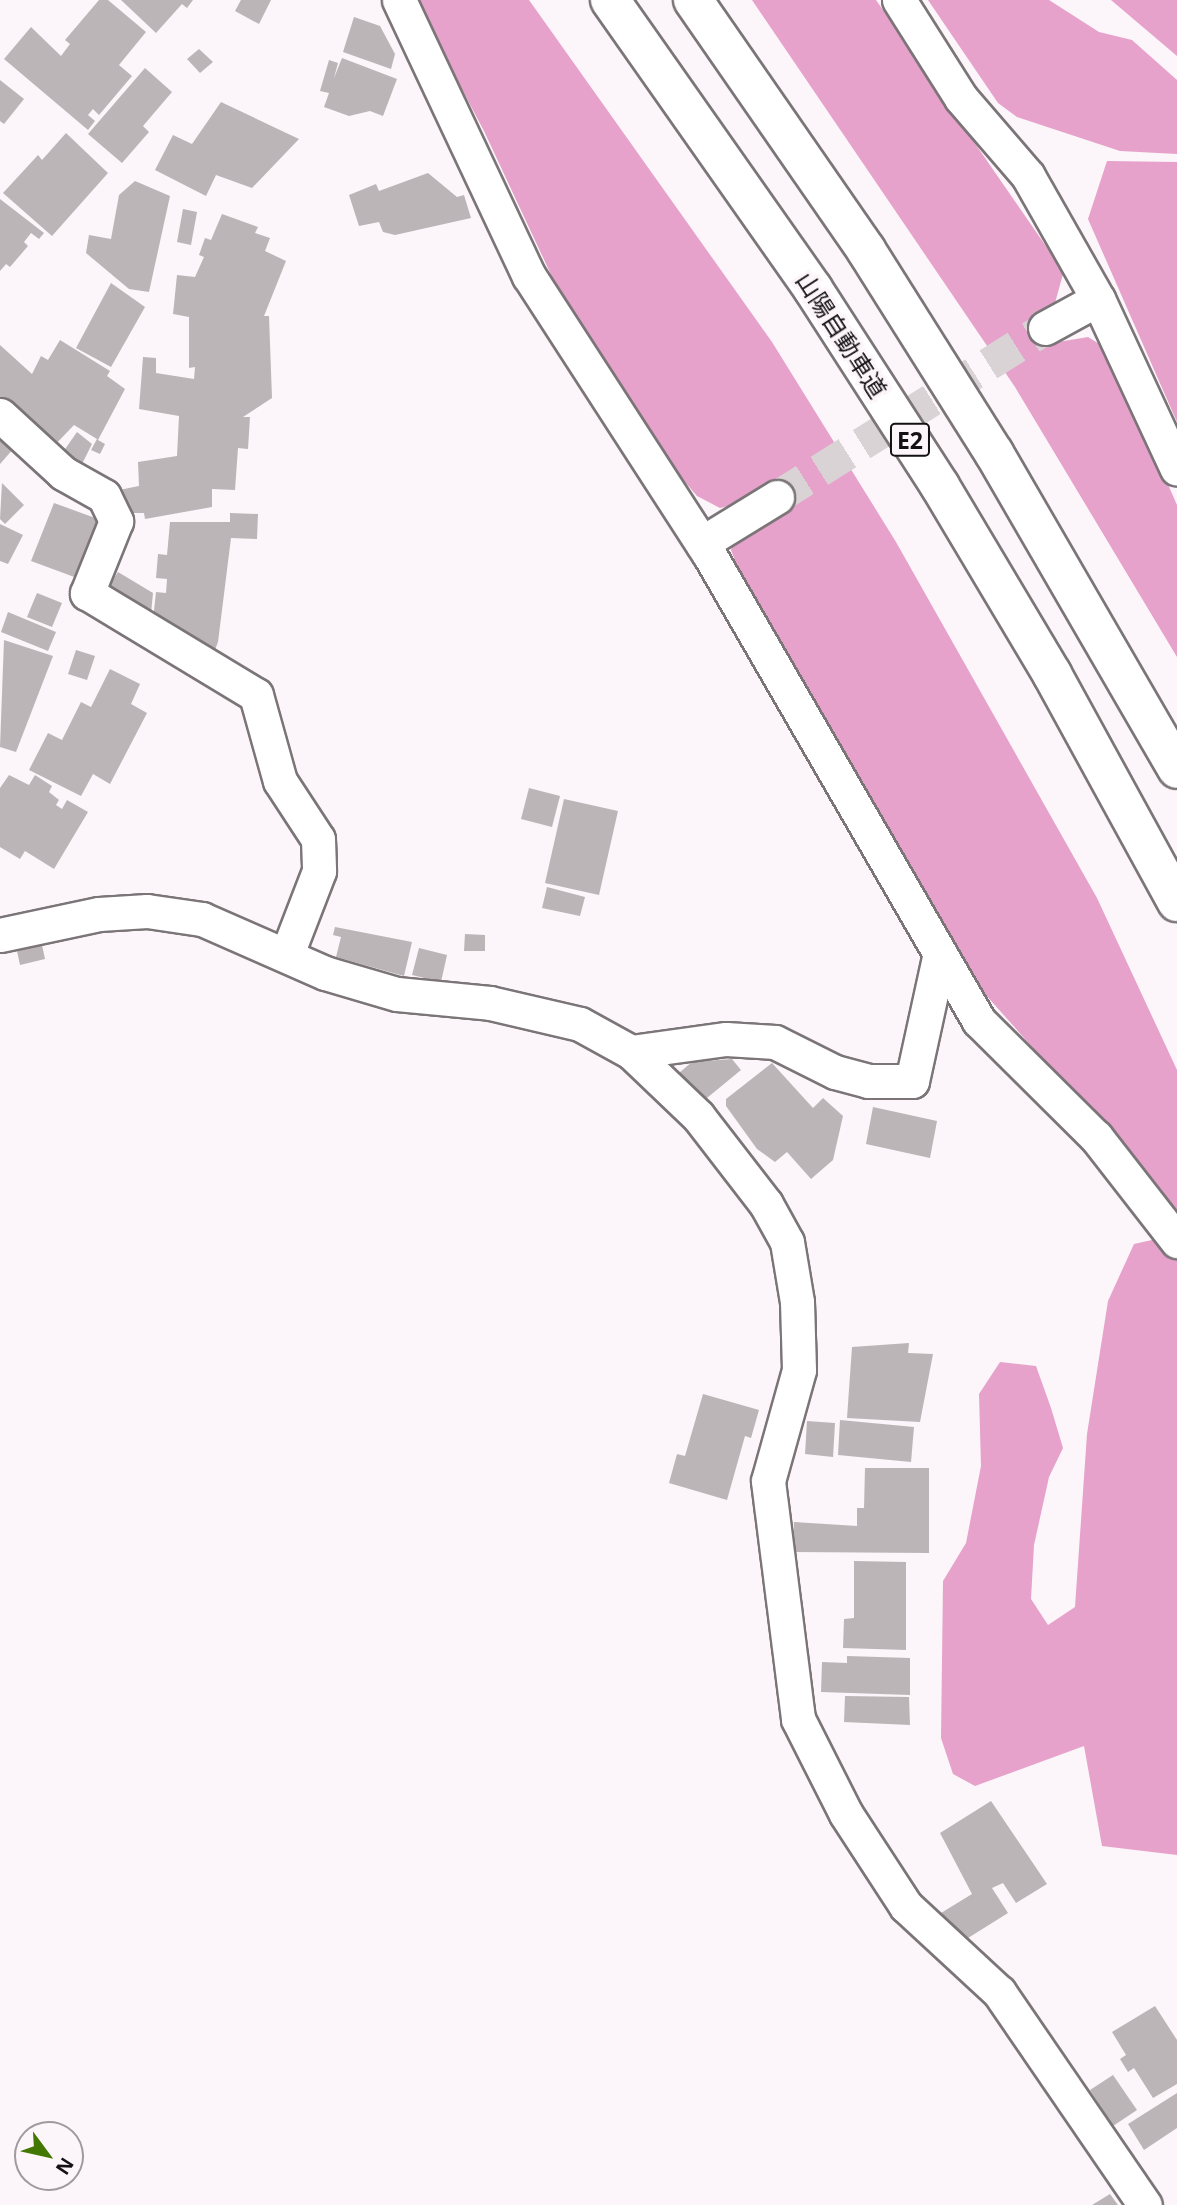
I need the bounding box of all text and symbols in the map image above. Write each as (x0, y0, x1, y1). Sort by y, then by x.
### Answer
street label: 山陽自動車道 (791, 267, 893, 403)
road number: E2 (889, 420, 931, 460)
north arrow (14, 2121, 84, 2191)
text: N (50, 2153, 80, 2180)

